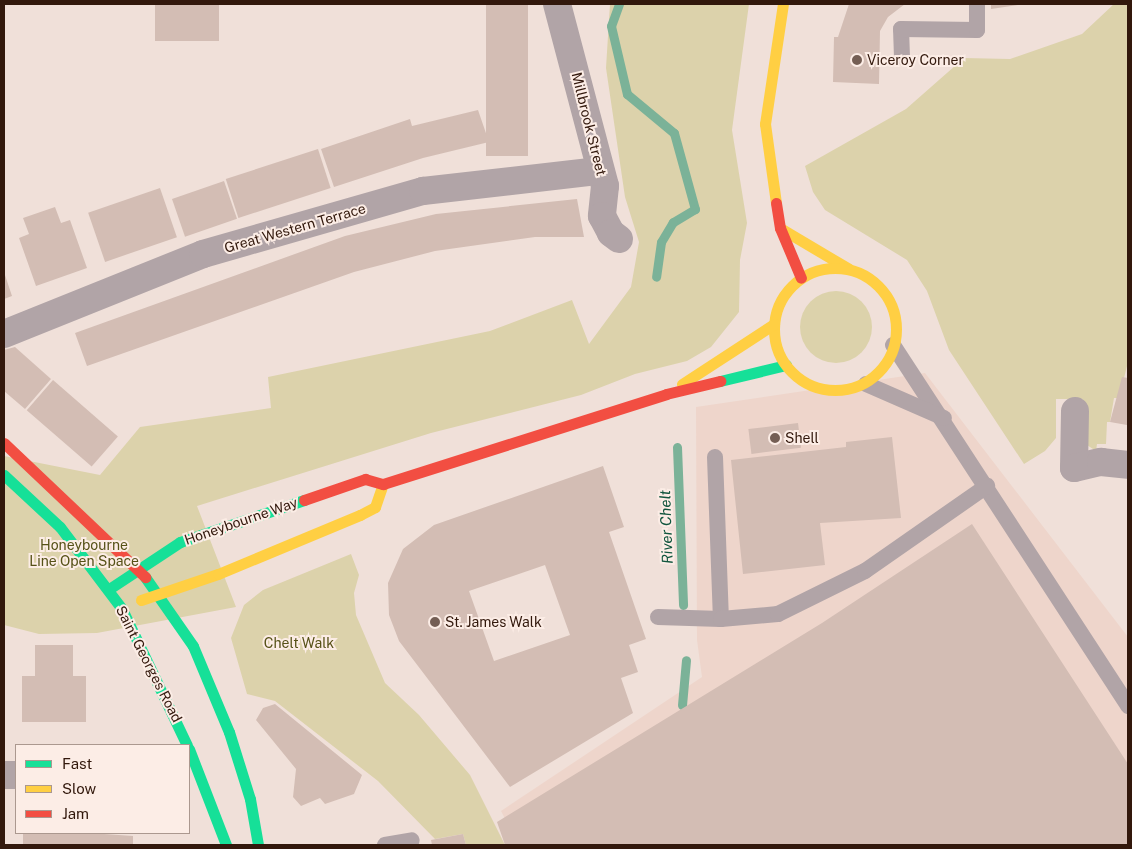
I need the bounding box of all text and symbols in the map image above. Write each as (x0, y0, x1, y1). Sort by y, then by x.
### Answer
place label: Viceroy Corner (867, 52, 964, 68)
marker: Viceroy Corner (851, 54, 863, 66)
street label: Millbrook Street (568, 71, 610, 177)
street label: Great Western Terrace (222, 200, 368, 256)
place label: Shell (785, 430, 819, 446)
marker: Shell (769, 432, 781, 444)
water label: River Chelt (656, 490, 676, 564)
street label: Honeybourne Way (182, 494, 300, 548)
park label: Honeybourne Line Open Space (29, 537, 139, 570)
street label: Saint Georges Road (112, 603, 186, 725)
place label: St. James Walk (445, 614, 542, 630)
marker: St. James Walk (429, 616, 441, 628)
park label: Chelt Walk (264, 635, 334, 651)
legend (15, 744, 190, 834)
text: Fast (62, 755, 92, 772)
text: Slow (62, 780, 96, 797)
text: Jam (62, 805, 89, 822)

